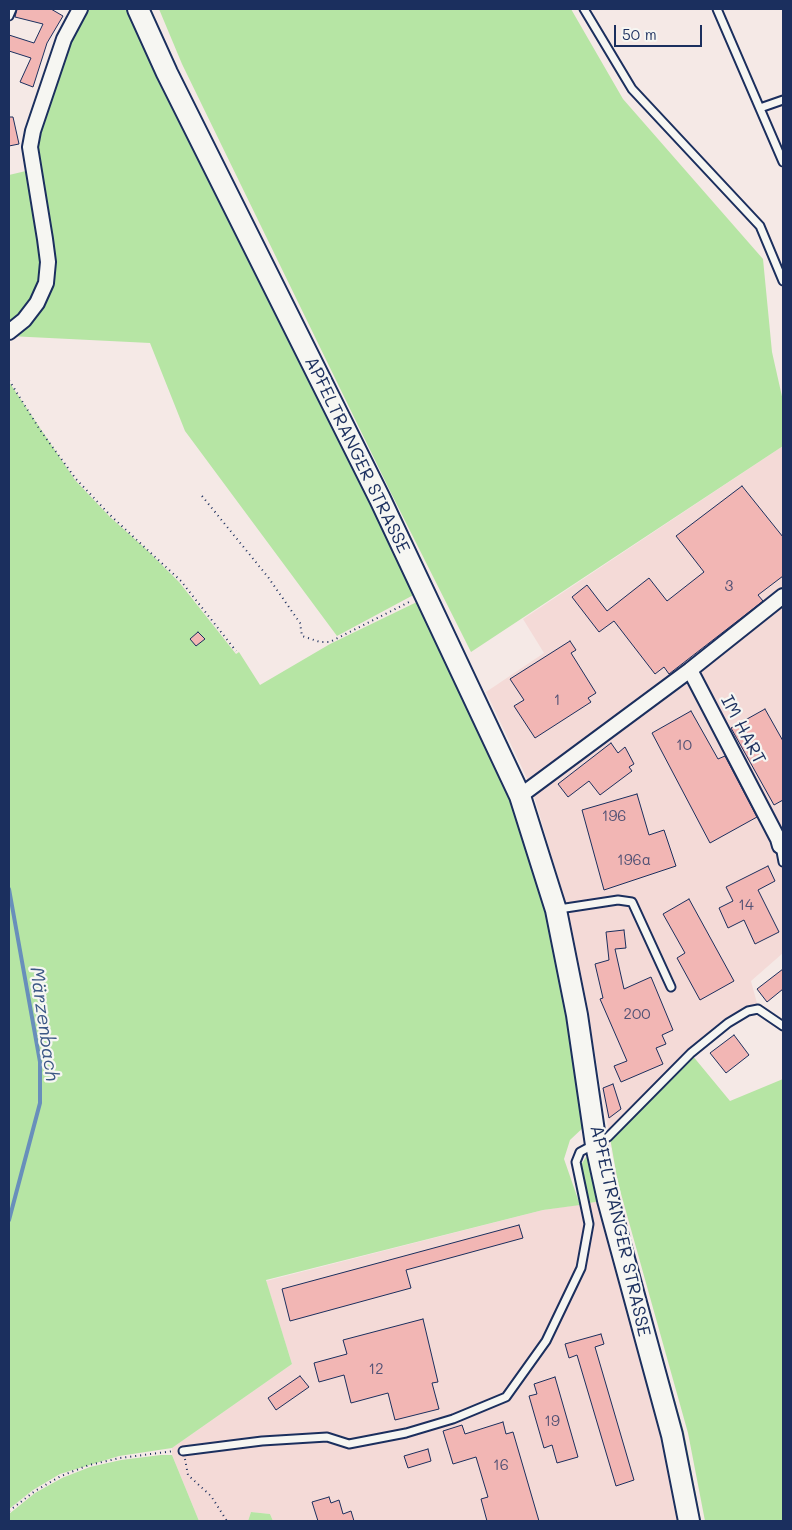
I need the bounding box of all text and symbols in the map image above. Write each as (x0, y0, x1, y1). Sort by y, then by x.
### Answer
scale bar (617, 15, 704, 47)
text: 50 m (622, 24, 657, 44)
street label: APFELTRANGER STRASSE (300, 353, 414, 557)
house number: 3 (725, 577, 733, 595)
house number: 1 (554, 691, 560, 709)
street label: IM HART (716, 692, 770, 768)
house number: 10 (676, 736, 692, 754)
house number: 196 (602, 807, 626, 825)
house number: 196a (617, 851, 651, 869)
house number: 14 (738, 896, 754, 914)
water label: Märzenbach (25, 965, 63, 1083)
house number: 200 (624, 1005, 650, 1023)
street label: APFELTRANGER STRASSE (585, 1123, 655, 1339)
house number: 12 (368, 1360, 384, 1378)
house number: 19 (544, 1412, 560, 1430)
house number: 16 (493, 1456, 509, 1474)

